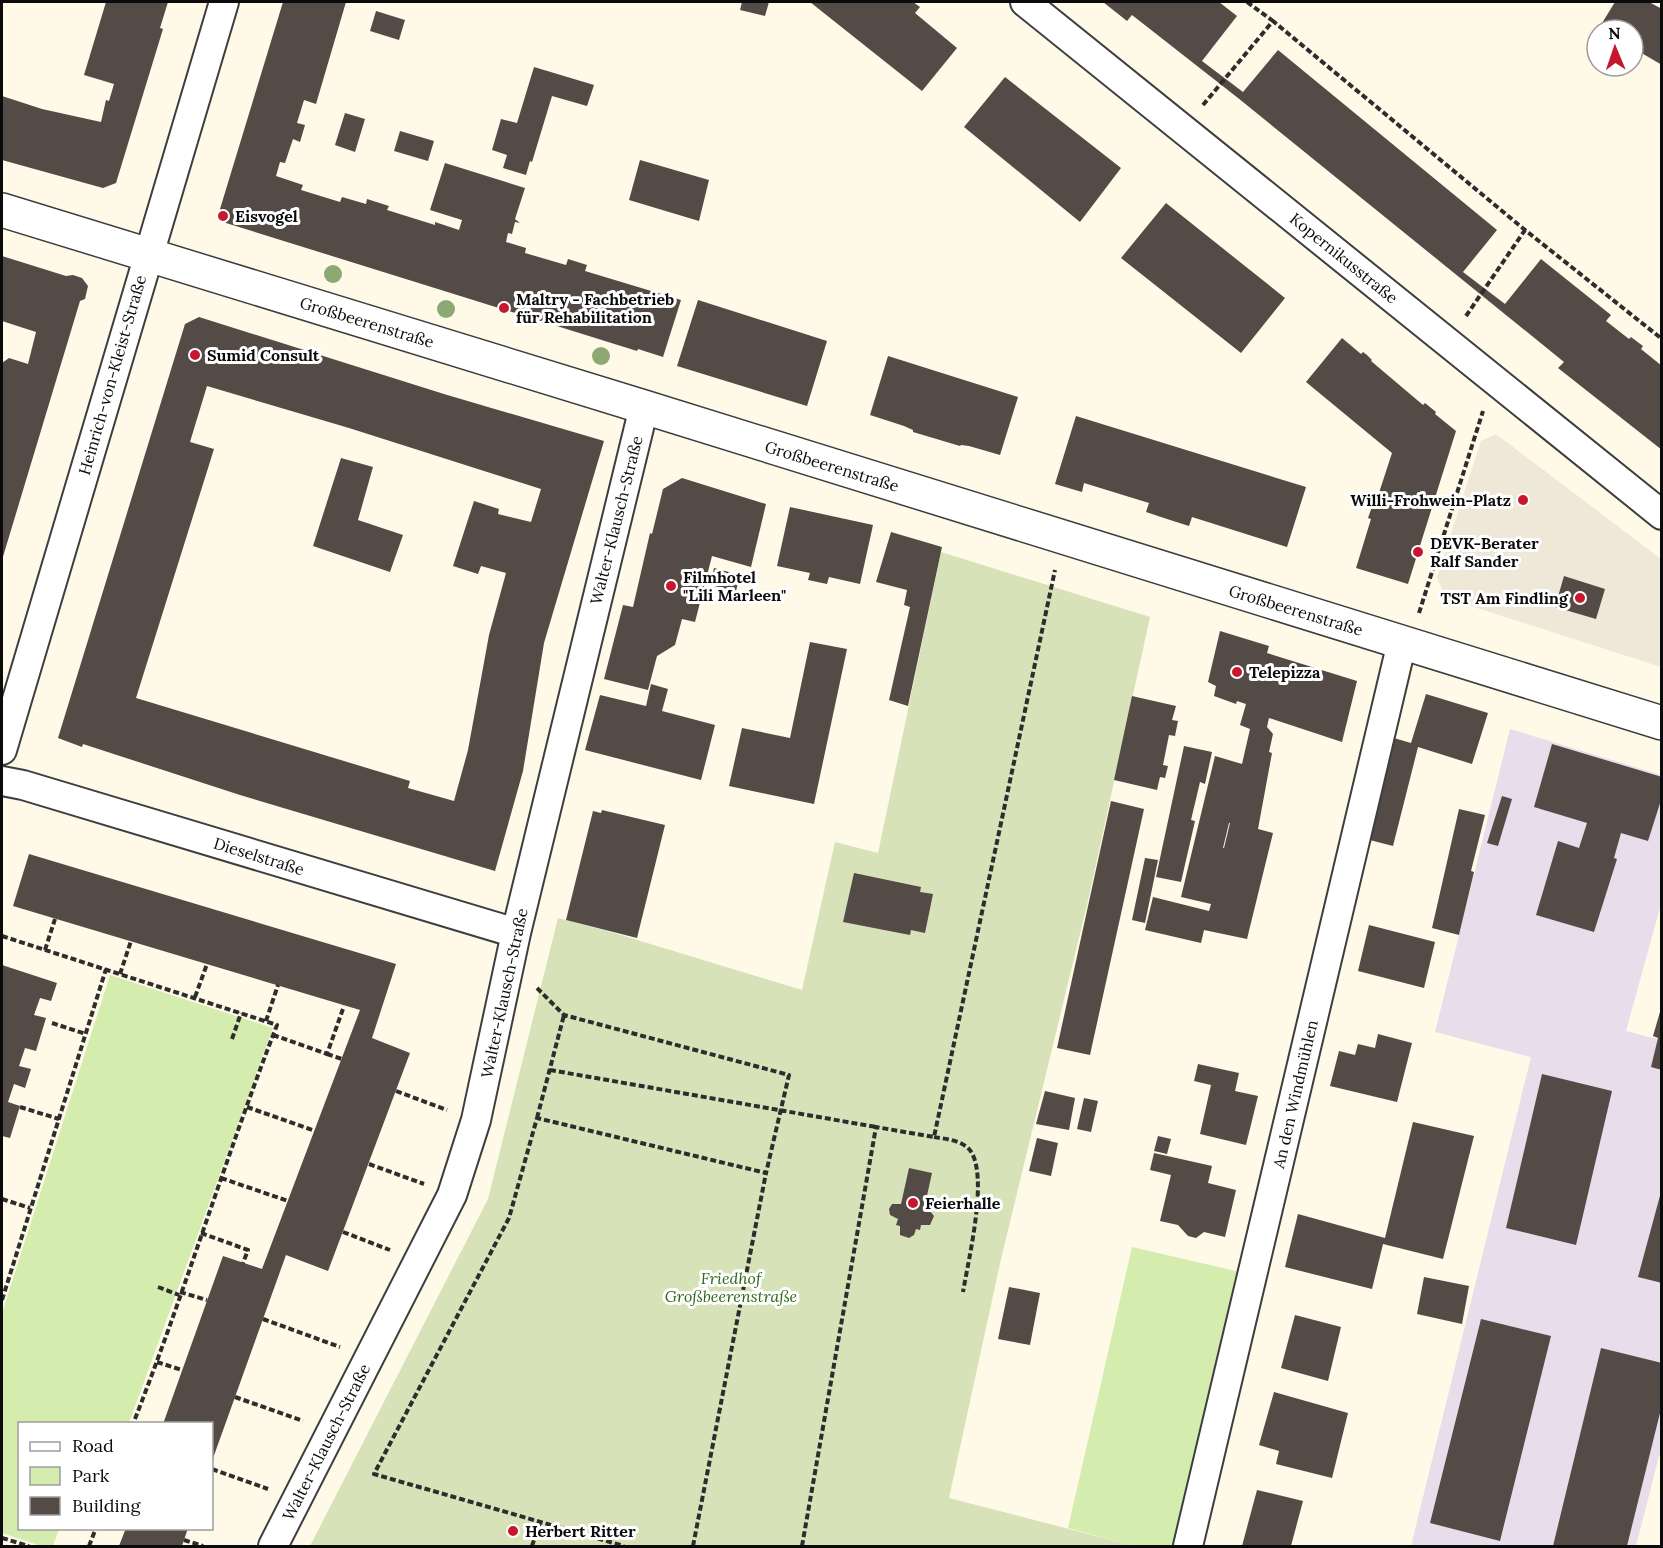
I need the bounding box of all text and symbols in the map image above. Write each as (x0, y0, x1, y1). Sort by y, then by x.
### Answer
north arrow (1585, 18, 1645, 78)
text: N (1608, 23, 1621, 43)
place label: Eisvogel (235, 206, 298, 226)
street label: Kopernikusstraße (1286, 208, 1402, 308)
marker: Eisvogel (216, 209, 230, 223)
street label: Heinrich-von-Kleist-Straße (74, 272, 150, 477)
place label: Maltry - Fachbetrieb für Rehabilitation (516, 289, 674, 327)
street label: Großbeerenstraße (298, 292, 437, 352)
marker: Maltry - Fachbetrieb für Rehabilitation (497, 301, 511, 315)
place label: Sumid Consult (207, 345, 320, 365)
marker: Sumid Consult (188, 348, 202, 362)
street label: Walter-Klausch-Straße (585, 433, 647, 606)
street label: Großbeerenstraße (763, 436, 902, 496)
place label: Willi-Frohwein-Platz (1350, 490, 1511, 510)
marker: Willi-Frohwein-Platz (1516, 493, 1530, 507)
place label: DEVK-Berater Ralf Sander (1430, 533, 1539, 571)
marker: DEVK-Berater Ralf Sander (1411, 545, 1425, 559)
place label: Filmhotel "Lili Marleen" (683, 567, 786, 605)
marker: Filmhotel "Lili Marleen" (664, 579, 678, 593)
street label: Großbeerenstraße (1227, 580, 1366, 640)
place label: TST Am Findling (1441, 588, 1569, 608)
marker: TST Am Findling (1573, 591, 1587, 605)
place label: Telepizza (1249, 662, 1321, 682)
marker: Telepizza (1230, 665, 1244, 679)
street label: Dieselstraße (211, 833, 307, 879)
street label: Walter-Klausch-Straße (476, 906, 532, 1080)
street label: An den Windmühlen (1268, 1018, 1322, 1171)
place label: Feierhalle (925, 1193, 1001, 1213)
marker: Feierhalle (906, 1196, 920, 1210)
park label: Friedhof Großbeerenstraße (665, 1268, 798, 1306)
street label: Walter-Klausch-Straße (278, 1360, 374, 1524)
legend (18, 1422, 213, 1530)
text: Road (72, 1434, 114, 1457)
text: Park (72, 1464, 110, 1487)
text: Building (72, 1494, 142, 1517)
place label: Herbert Ritter (525, 1521, 636, 1541)
marker: Herbert Ritter (506, 1524, 520, 1538)

